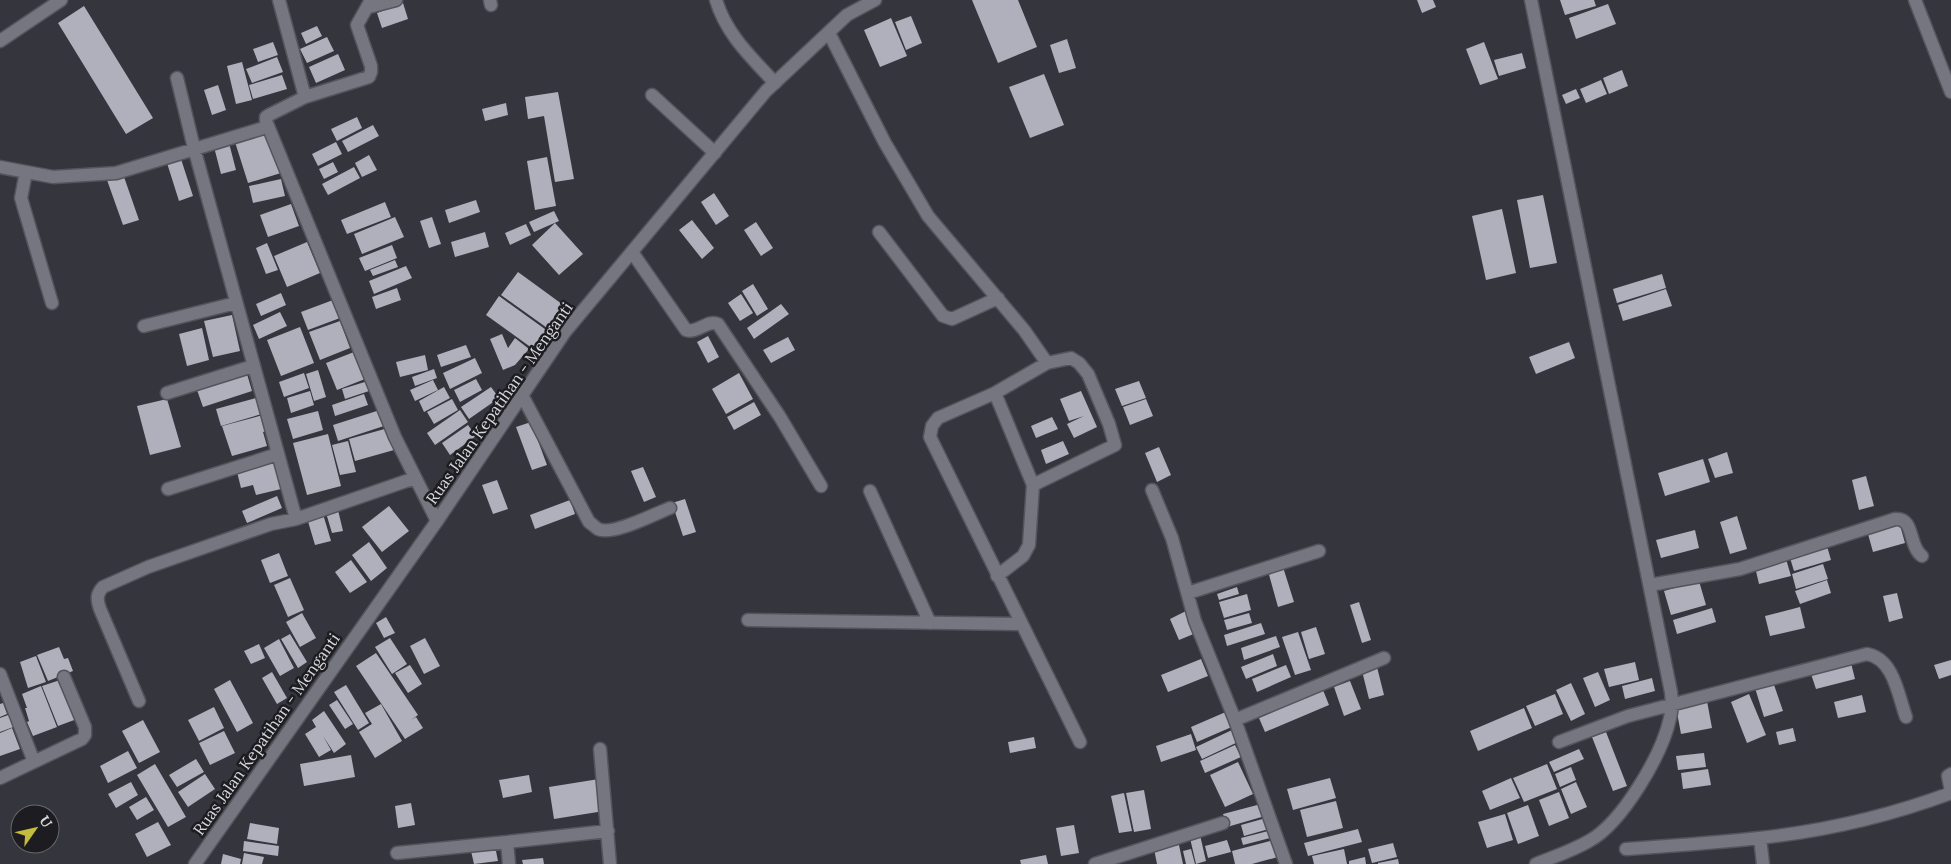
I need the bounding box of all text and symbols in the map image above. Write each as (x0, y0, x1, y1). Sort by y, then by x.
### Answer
street label: Ruas Jalan Kepatihan - Menganti (421, 298, 577, 508)
street label: Ruas Jalan Kepatihan - Menganti (188, 629, 344, 839)
north arrow (10, 804, 60, 854)
text: U (35, 812, 56, 831)

